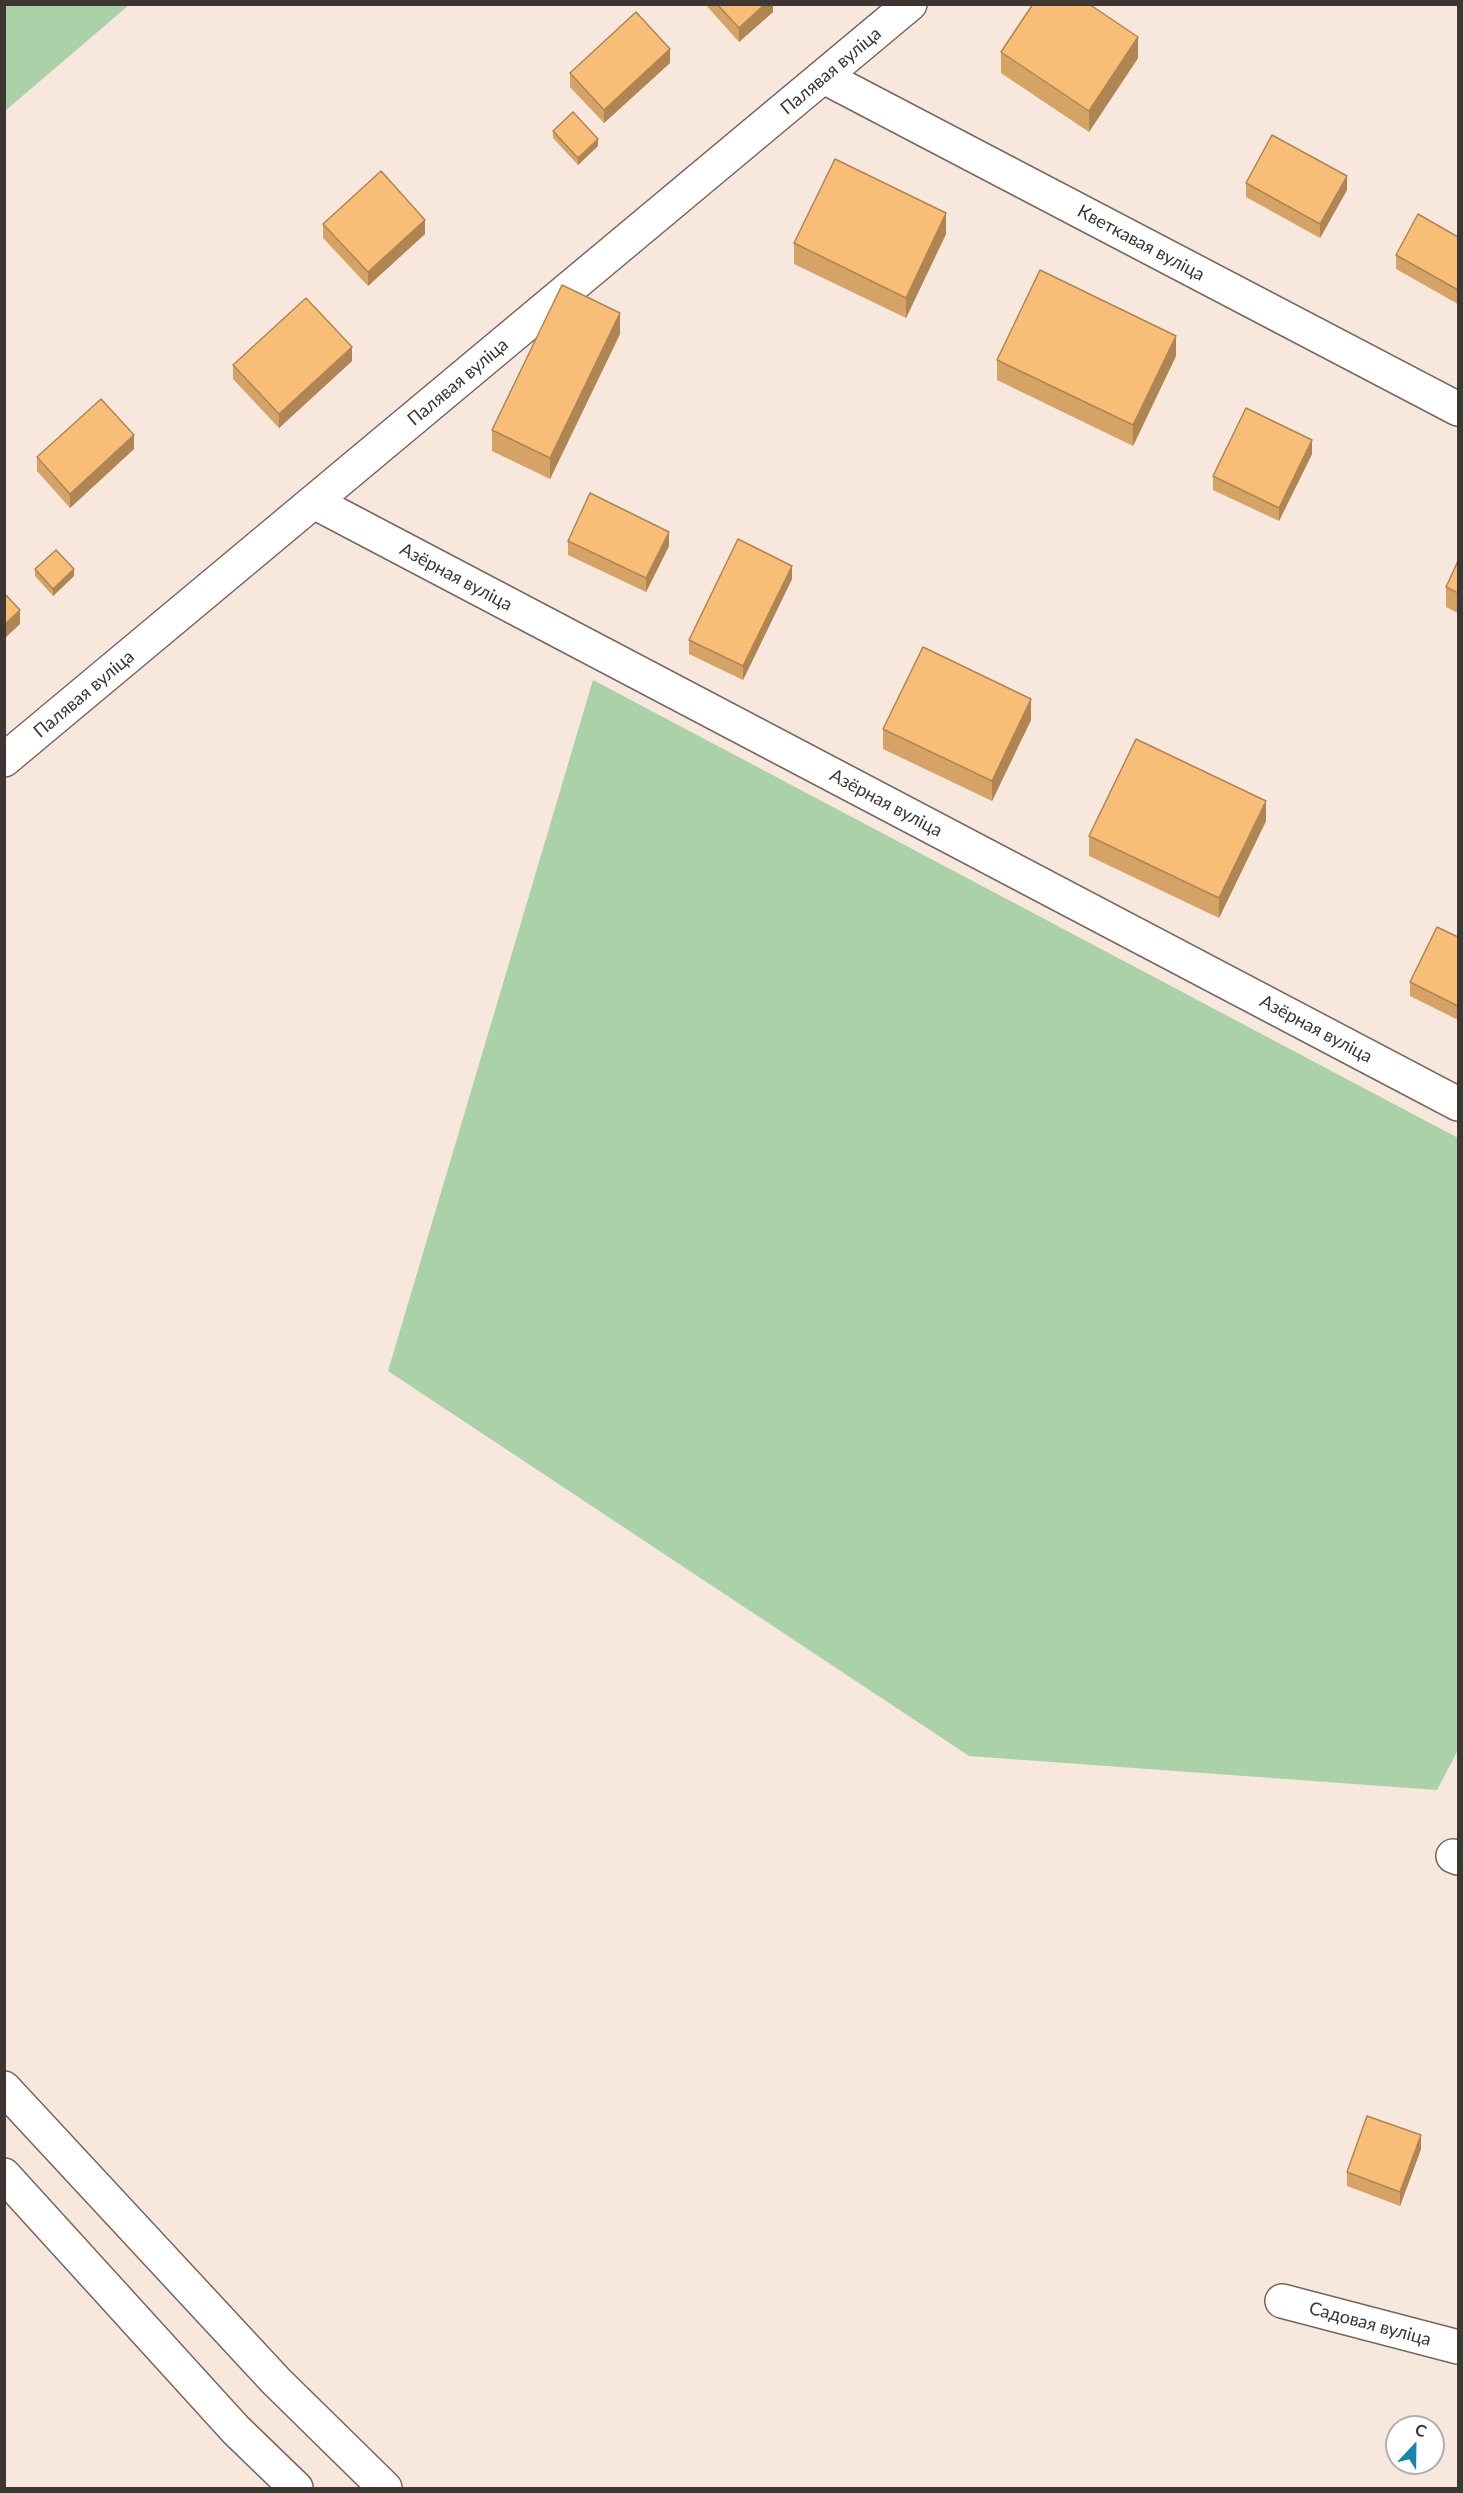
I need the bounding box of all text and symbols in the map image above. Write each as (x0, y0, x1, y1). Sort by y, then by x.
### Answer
street label: Палявая вуліца (776, 23, 886, 119)
street label: Кветкавая вуліца (1074, 200, 1208, 286)
street label: Палявая вуліца (403, 334, 513, 430)
street label: Азёрная вуліца (396, 538, 516, 616)
street label: Палявая вуліца (29, 646, 139, 742)
street label: Азёрная вуліца (826, 764, 946, 842)
street label: Азёрная вуліца (1256, 990, 1376, 1068)
street label: Садовая вуліца (1307, 2297, 1433, 2351)
north arrow (1385, 2415, 1445, 2475)
text: С (1413, 2419, 1430, 2440)

